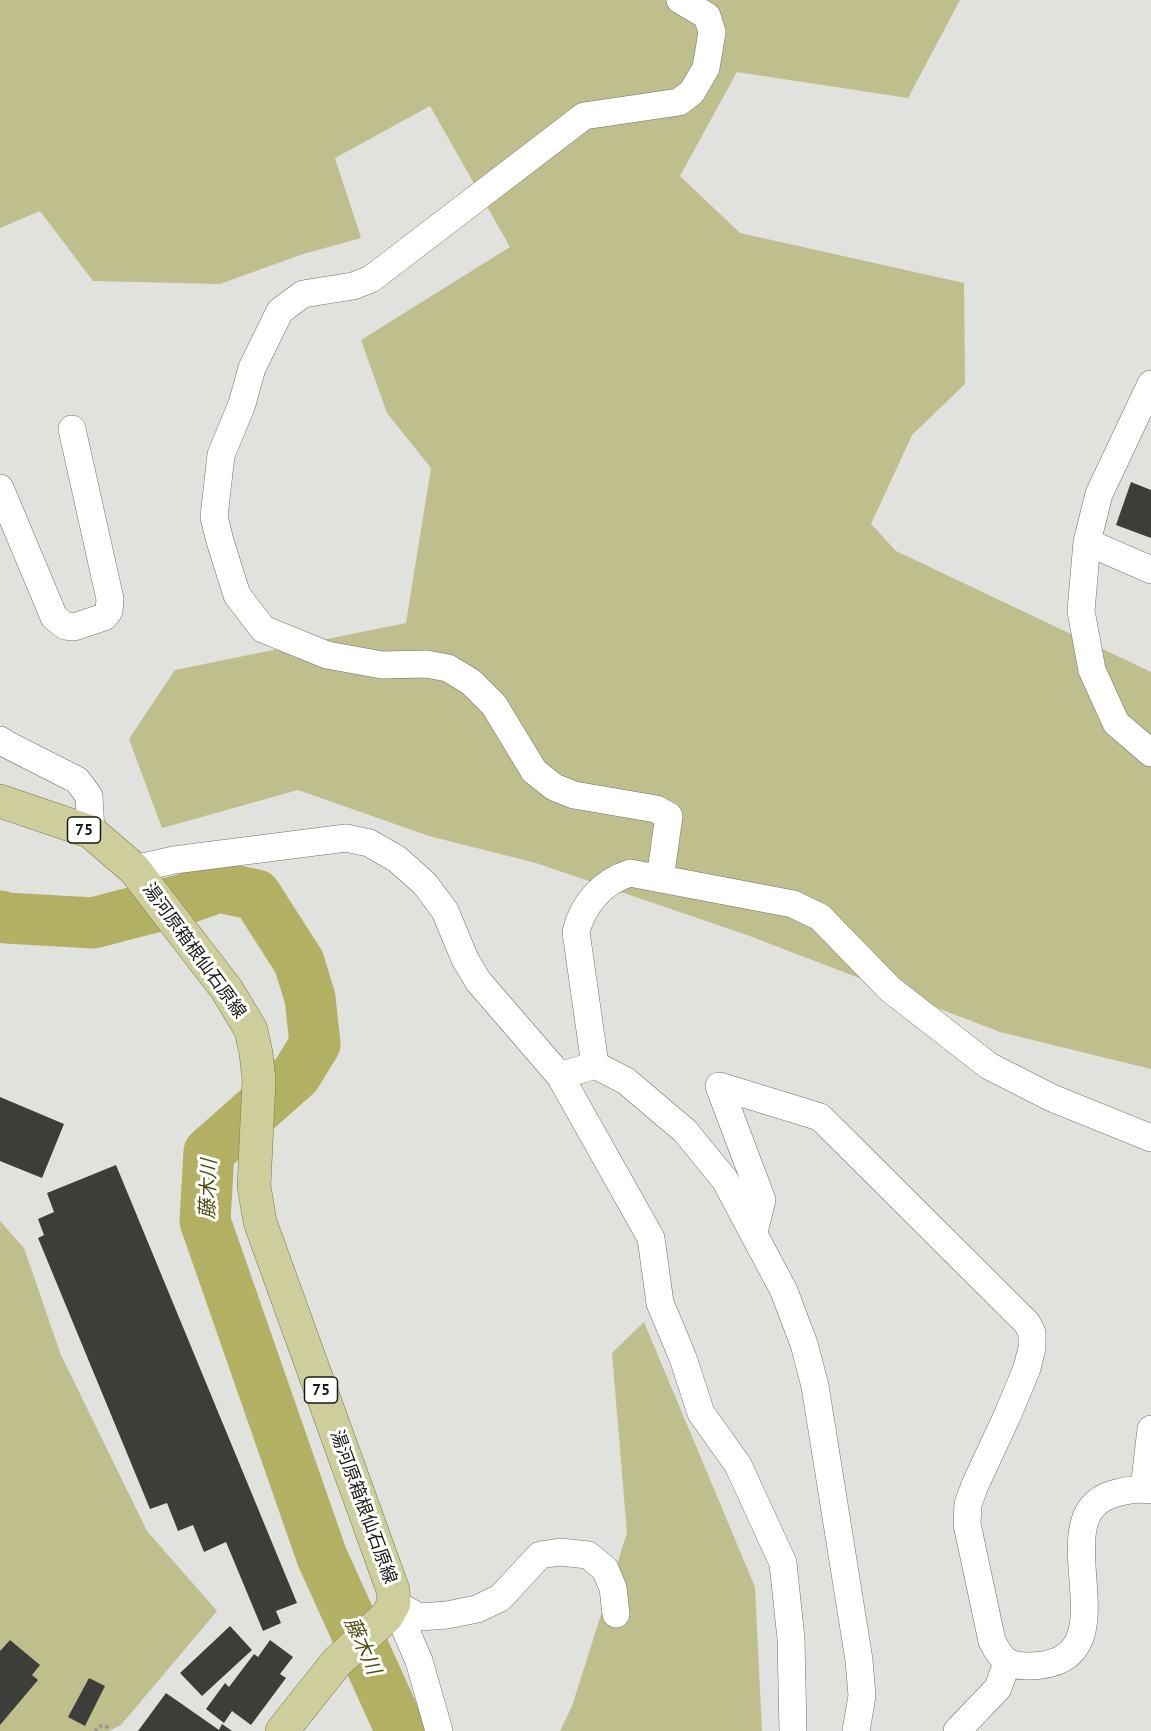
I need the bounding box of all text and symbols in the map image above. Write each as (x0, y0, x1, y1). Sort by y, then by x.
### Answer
road number: 75 (68, 817, 100, 843)
street label: 湯河原箱根仙石原線 (138, 879, 250, 1023)
water label: 藤木川 (196, 1159, 222, 1219)
road number: 75 (304, 1377, 338, 1403)
street label: 湯河原箱根仙石原線 (325, 1427, 401, 1587)
water label: 藤木川 (339, 1614, 385, 1678)

